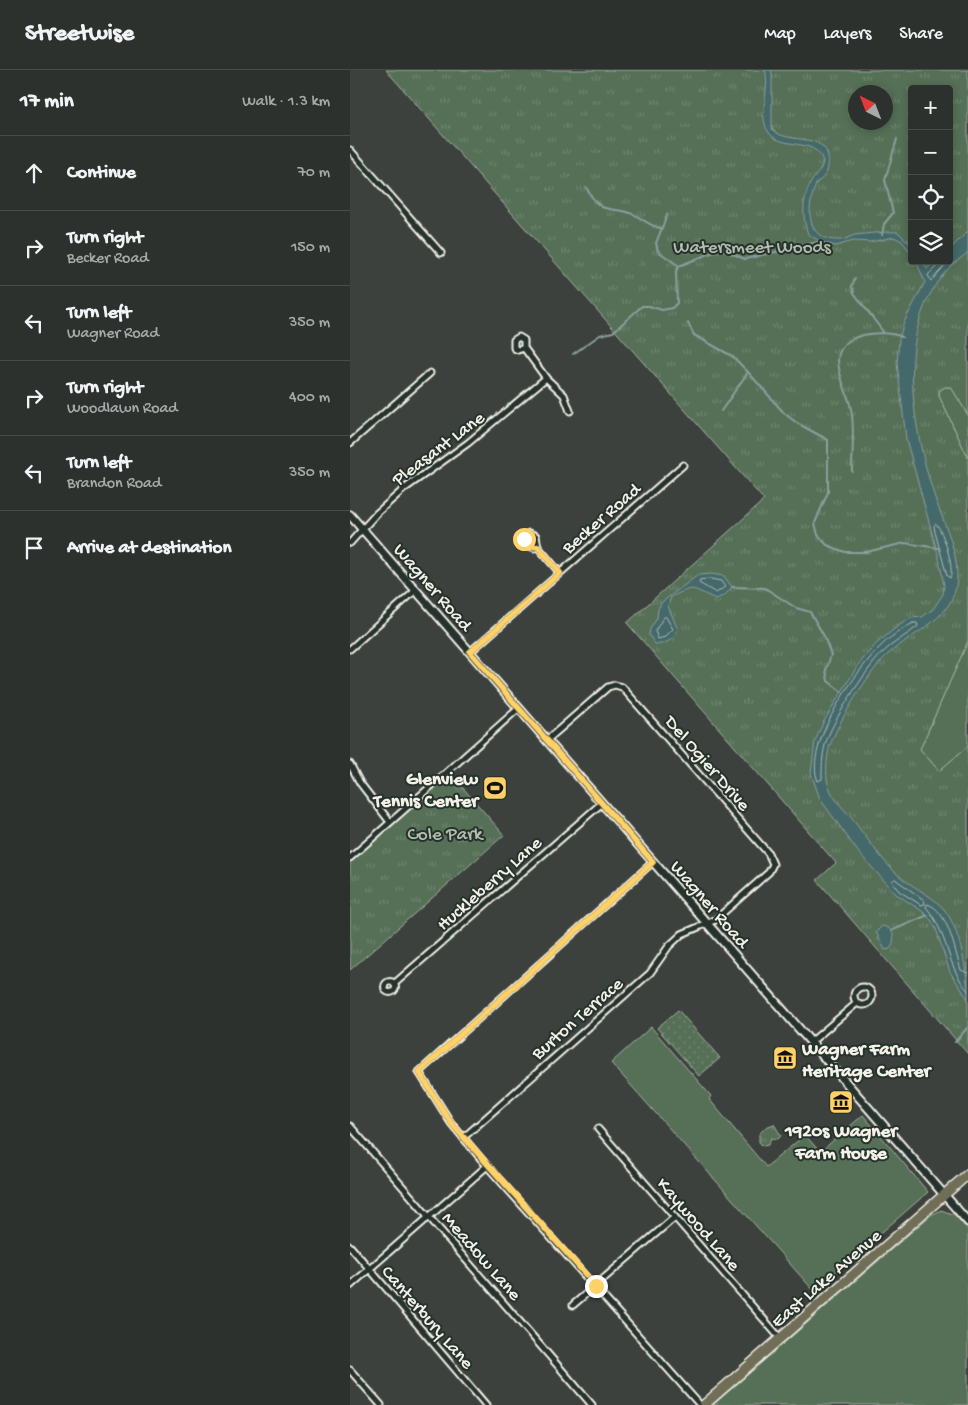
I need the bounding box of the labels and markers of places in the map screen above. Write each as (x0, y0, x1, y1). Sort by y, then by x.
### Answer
place label: Glenview Tennis Center (372, 769, 480, 814)
sports icon: Glenview Tennis Center (482, 775, 508, 801)
place label: Wagner Farm Heritage Center (801, 1039, 933, 1084)
museum icon: Wagner Farm Heritage Center (772, 1045, 798, 1071)
museum icon: 1920s Wagner Farm House (828, 1089, 854, 1115)
place label: 1920s Wagner Farm House (784, 1121, 899, 1166)

